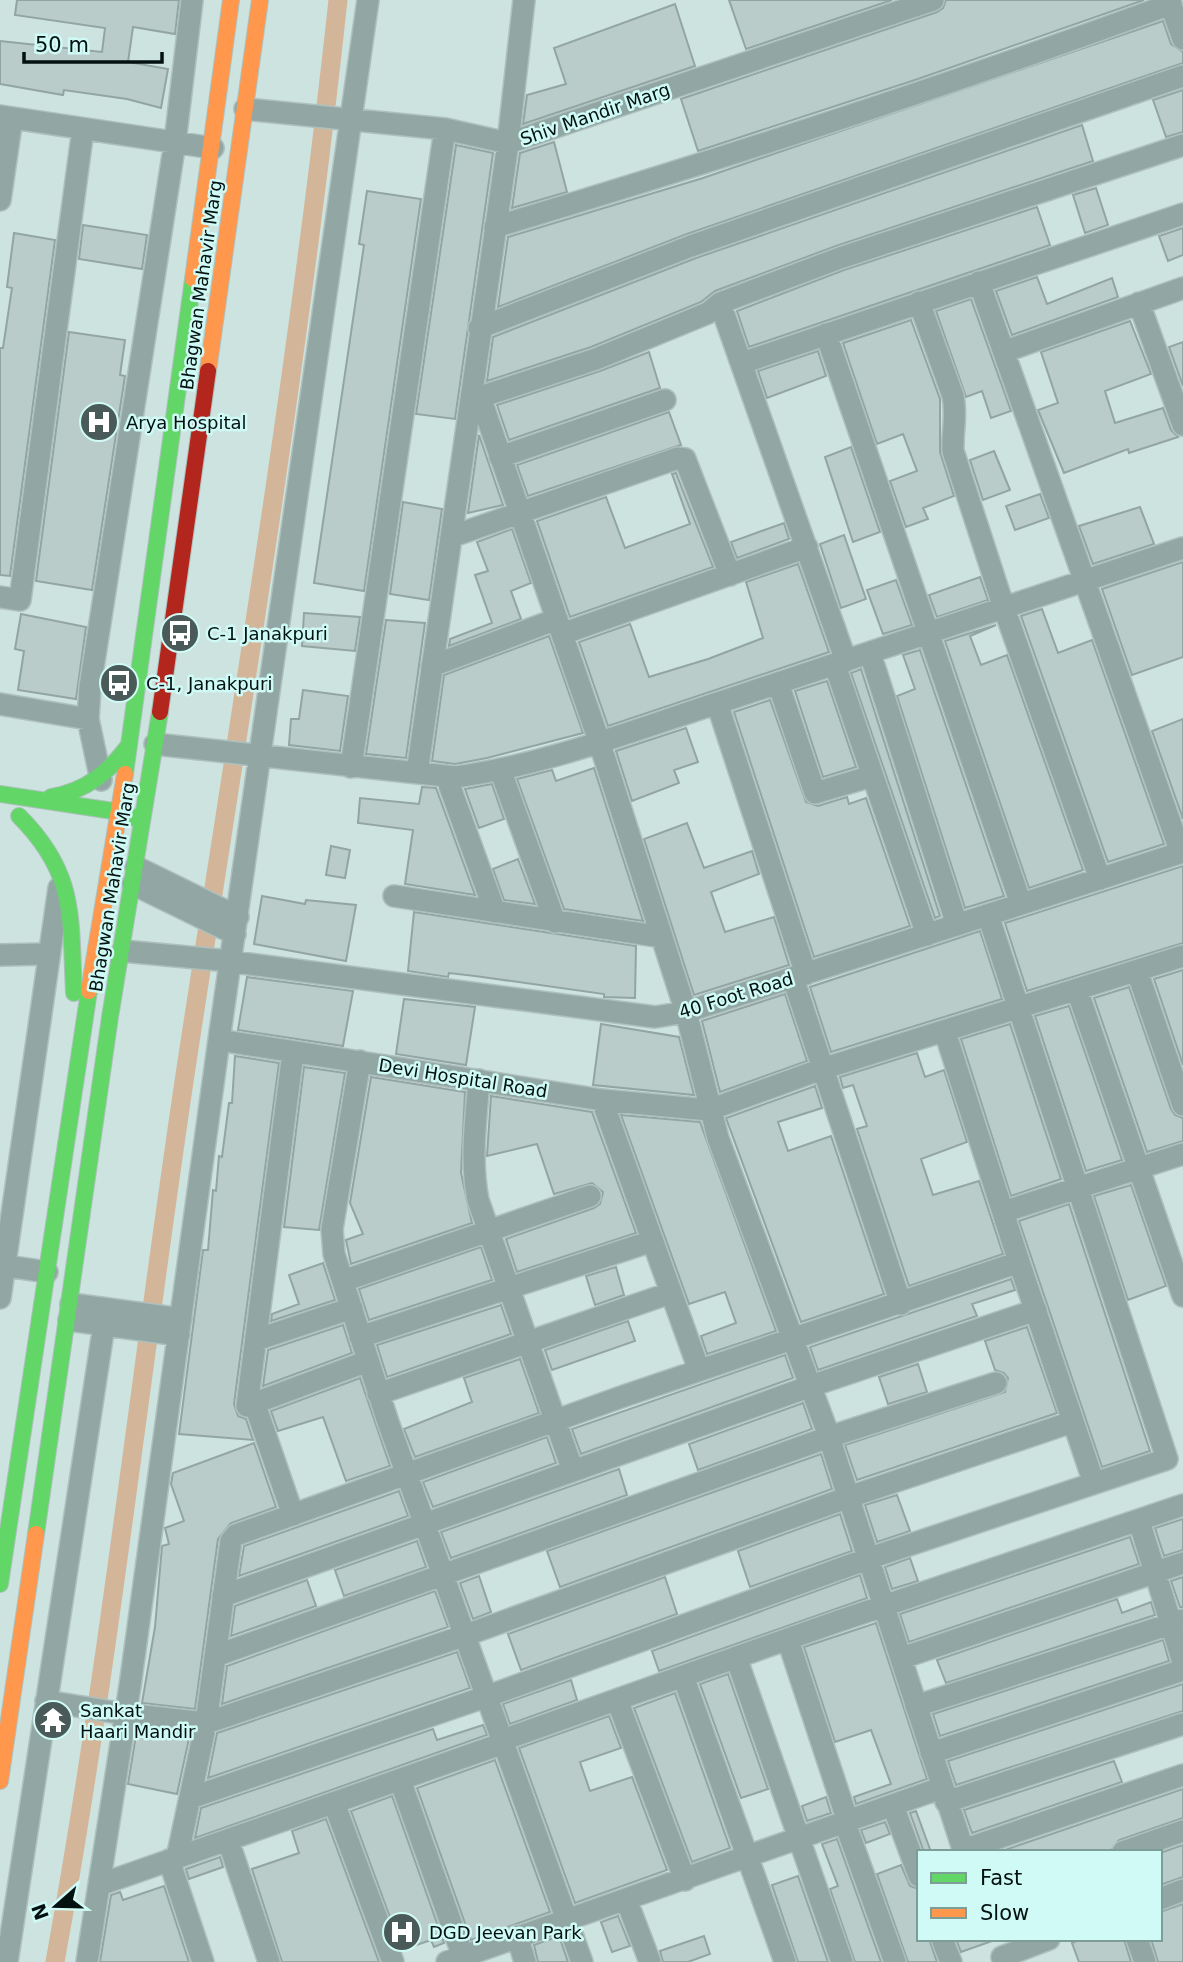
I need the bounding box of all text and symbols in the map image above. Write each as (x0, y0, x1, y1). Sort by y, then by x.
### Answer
scale bar (24, 21, 163, 65)
text: 50 m (35, 33, 89, 57)
street label: Shiv Mandir Marg (517, 79, 673, 149)
street label: Bhagwan Mahavir Marg (176, 179, 226, 391)
hospital icon: Arya Hospital (78, 401, 120, 443)
place label: Arya Hospital (126, 412, 247, 433)
bus stop icon: C-1 Janakpuri (159, 612, 201, 654)
place label: C-1 Janakpuri (207, 623, 328, 644)
bus stop icon: C-1, Janakpuri (98, 662, 140, 704)
place label: C-1, Janakpuri (146, 673, 272, 694)
street label: Bhagwan Mahavir Marg (85, 781, 139, 993)
street label: 40 Foot Road (676, 968, 796, 1022)
street label: Devi Hospital Road (377, 1054, 549, 1102)
temple icon: Sankat Haari Mandir (32, 1699, 74, 1741)
place label: Sankat Haari Mandir (80, 1700, 196, 1742)
legend (917, 1850, 1162, 1941)
text: Fast (980, 1866, 1022, 1890)
north arrow (21, 1871, 91, 1941)
text: N (27, 1901, 53, 1923)
text: Slow (980, 1901, 1029, 1925)
hospital icon: DGD Jeevan Park (381, 1911, 423, 1953)
place label: DGD Jeevan Park (429, 1922, 582, 1943)

